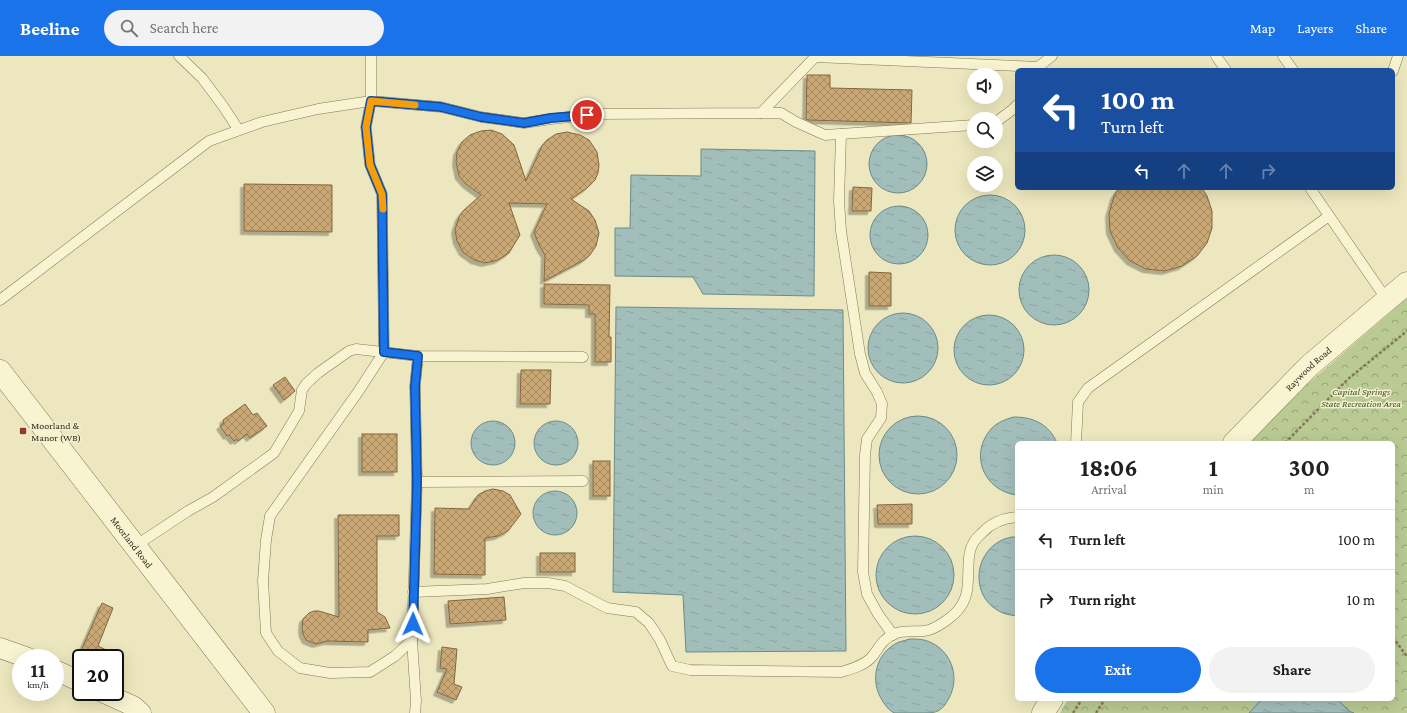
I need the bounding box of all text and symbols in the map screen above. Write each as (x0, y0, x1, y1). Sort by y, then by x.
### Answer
search box (104, 10, 384, 46)
icon: search (118, 17, 140, 39)
text: Beeline (20, 18, 80, 39)
text: Search here (150, 20, 218, 36)
text: Map (1250, 20, 1275, 36)
text: Layers (1297, 20, 1334, 36)
text: Share (1356, 20, 1387, 36)
map controls (967, 68, 1003, 192)
button: sound (967, 68, 1003, 104)
icon: left (1035, 84, 1087, 136)
text: 100 m (1101, 84, 1175, 115)
pin (570, 98, 604, 132)
icon: arrive (576, 104, 598, 126)
button: search (967, 112, 1003, 148)
text: Turn left (1101, 117, 1164, 137)
button: layers (967, 156, 1003, 192)
icon: left (1131, 160, 1153, 182)
icon: ahead (1173, 160, 1195, 182)
icon: ahead (1215, 160, 1237, 182)
icon: right (1257, 160, 1279, 182)
street label: Raywood Road (1283, 344, 1334, 393)
park label: Capital Springs State Recreation Area (1321, 386, 1401, 409)
place label: Moorland & Manor (WB) (31, 420, 81, 444)
marker: Moorland & Manor (WB) (18, 426, 28, 436)
text: 18:06 (1080, 454, 1138, 481)
text: 1 (1209, 454, 1218, 481)
text: 300 (1289, 454, 1330, 481)
text: Arrival (1091, 482, 1127, 497)
text: min (1203, 482, 1224, 497)
text: m (1304, 482, 1315, 497)
street label: Moorland Road (108, 514, 155, 571)
icon: left (1035, 529, 1057, 551)
text: Turn left (1069, 532, 1125, 548)
text: 100 m (1338, 532, 1375, 548)
icon: right (1035, 589, 1057, 611)
text: Turn right (1069, 592, 1136, 608)
text: 10 m (1347, 592, 1375, 608)
position arrow (392, 603, 434, 645)
button: Exit (1035, 647, 1201, 693)
button: Share (1209, 647, 1375, 693)
speed limit sign: 20 (72, 649, 124, 701)
text: 11 (31, 659, 45, 681)
text: km/h (27, 679, 49, 690)

